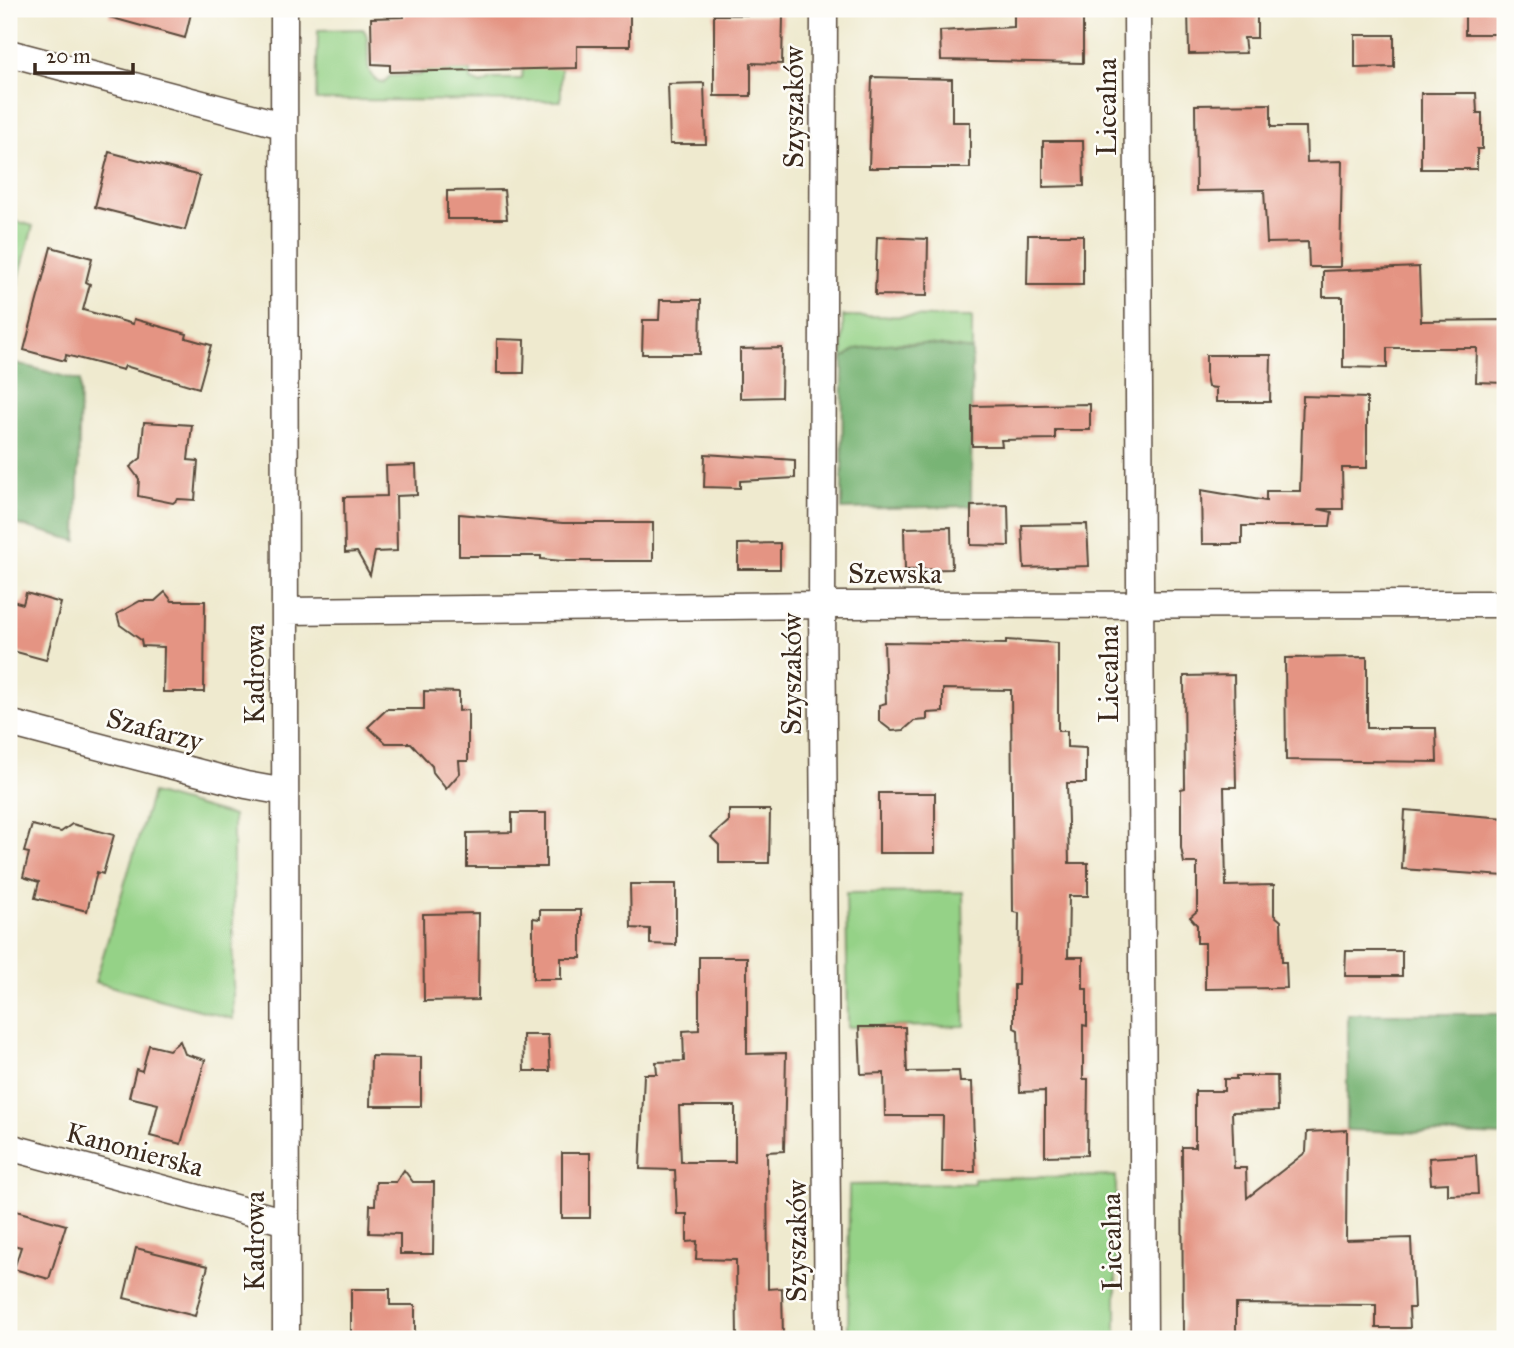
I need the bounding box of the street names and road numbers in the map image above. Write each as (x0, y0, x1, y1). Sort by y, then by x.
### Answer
street label: Szyszaków (776, 45, 811, 168)
street label: Licealna (1089, 58, 1124, 156)
street label: Szewska (848, 556, 942, 591)
street label: Szyszaków (774, 612, 809, 735)
street label: Kadrowa (237, 624, 272, 724)
street label: Licealna (1091, 625, 1126, 723)
street label: Szafarzy (103, 700, 208, 759)
street label: Kanonierska (62, 1114, 208, 1185)
street label: Szyszaków (779, 1179, 814, 1302)
street label: Kadrowa (237, 1191, 272, 1291)
street label: Licealna (1093, 1192, 1130, 1291)

